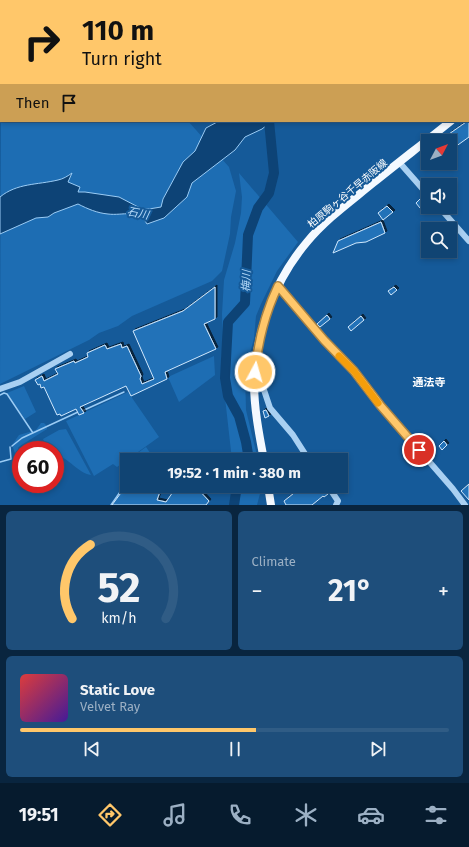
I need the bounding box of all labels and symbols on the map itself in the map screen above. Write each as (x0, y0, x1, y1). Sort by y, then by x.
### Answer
north arrow (421, 134, 457, 170)
street label: 柏原駒ヶ谷千早赤阪線 (305, 157, 390, 231)
water label: 石川 (126, 205, 151, 222)
water label: 梅川 (240, 269, 253, 292)
position arrow (234, 351, 276, 393)
district label: 通法寺 (413, 376, 446, 389)
pin (402, 433, 436, 467)
speed limit sign: 60 (12, 441, 64, 493)

